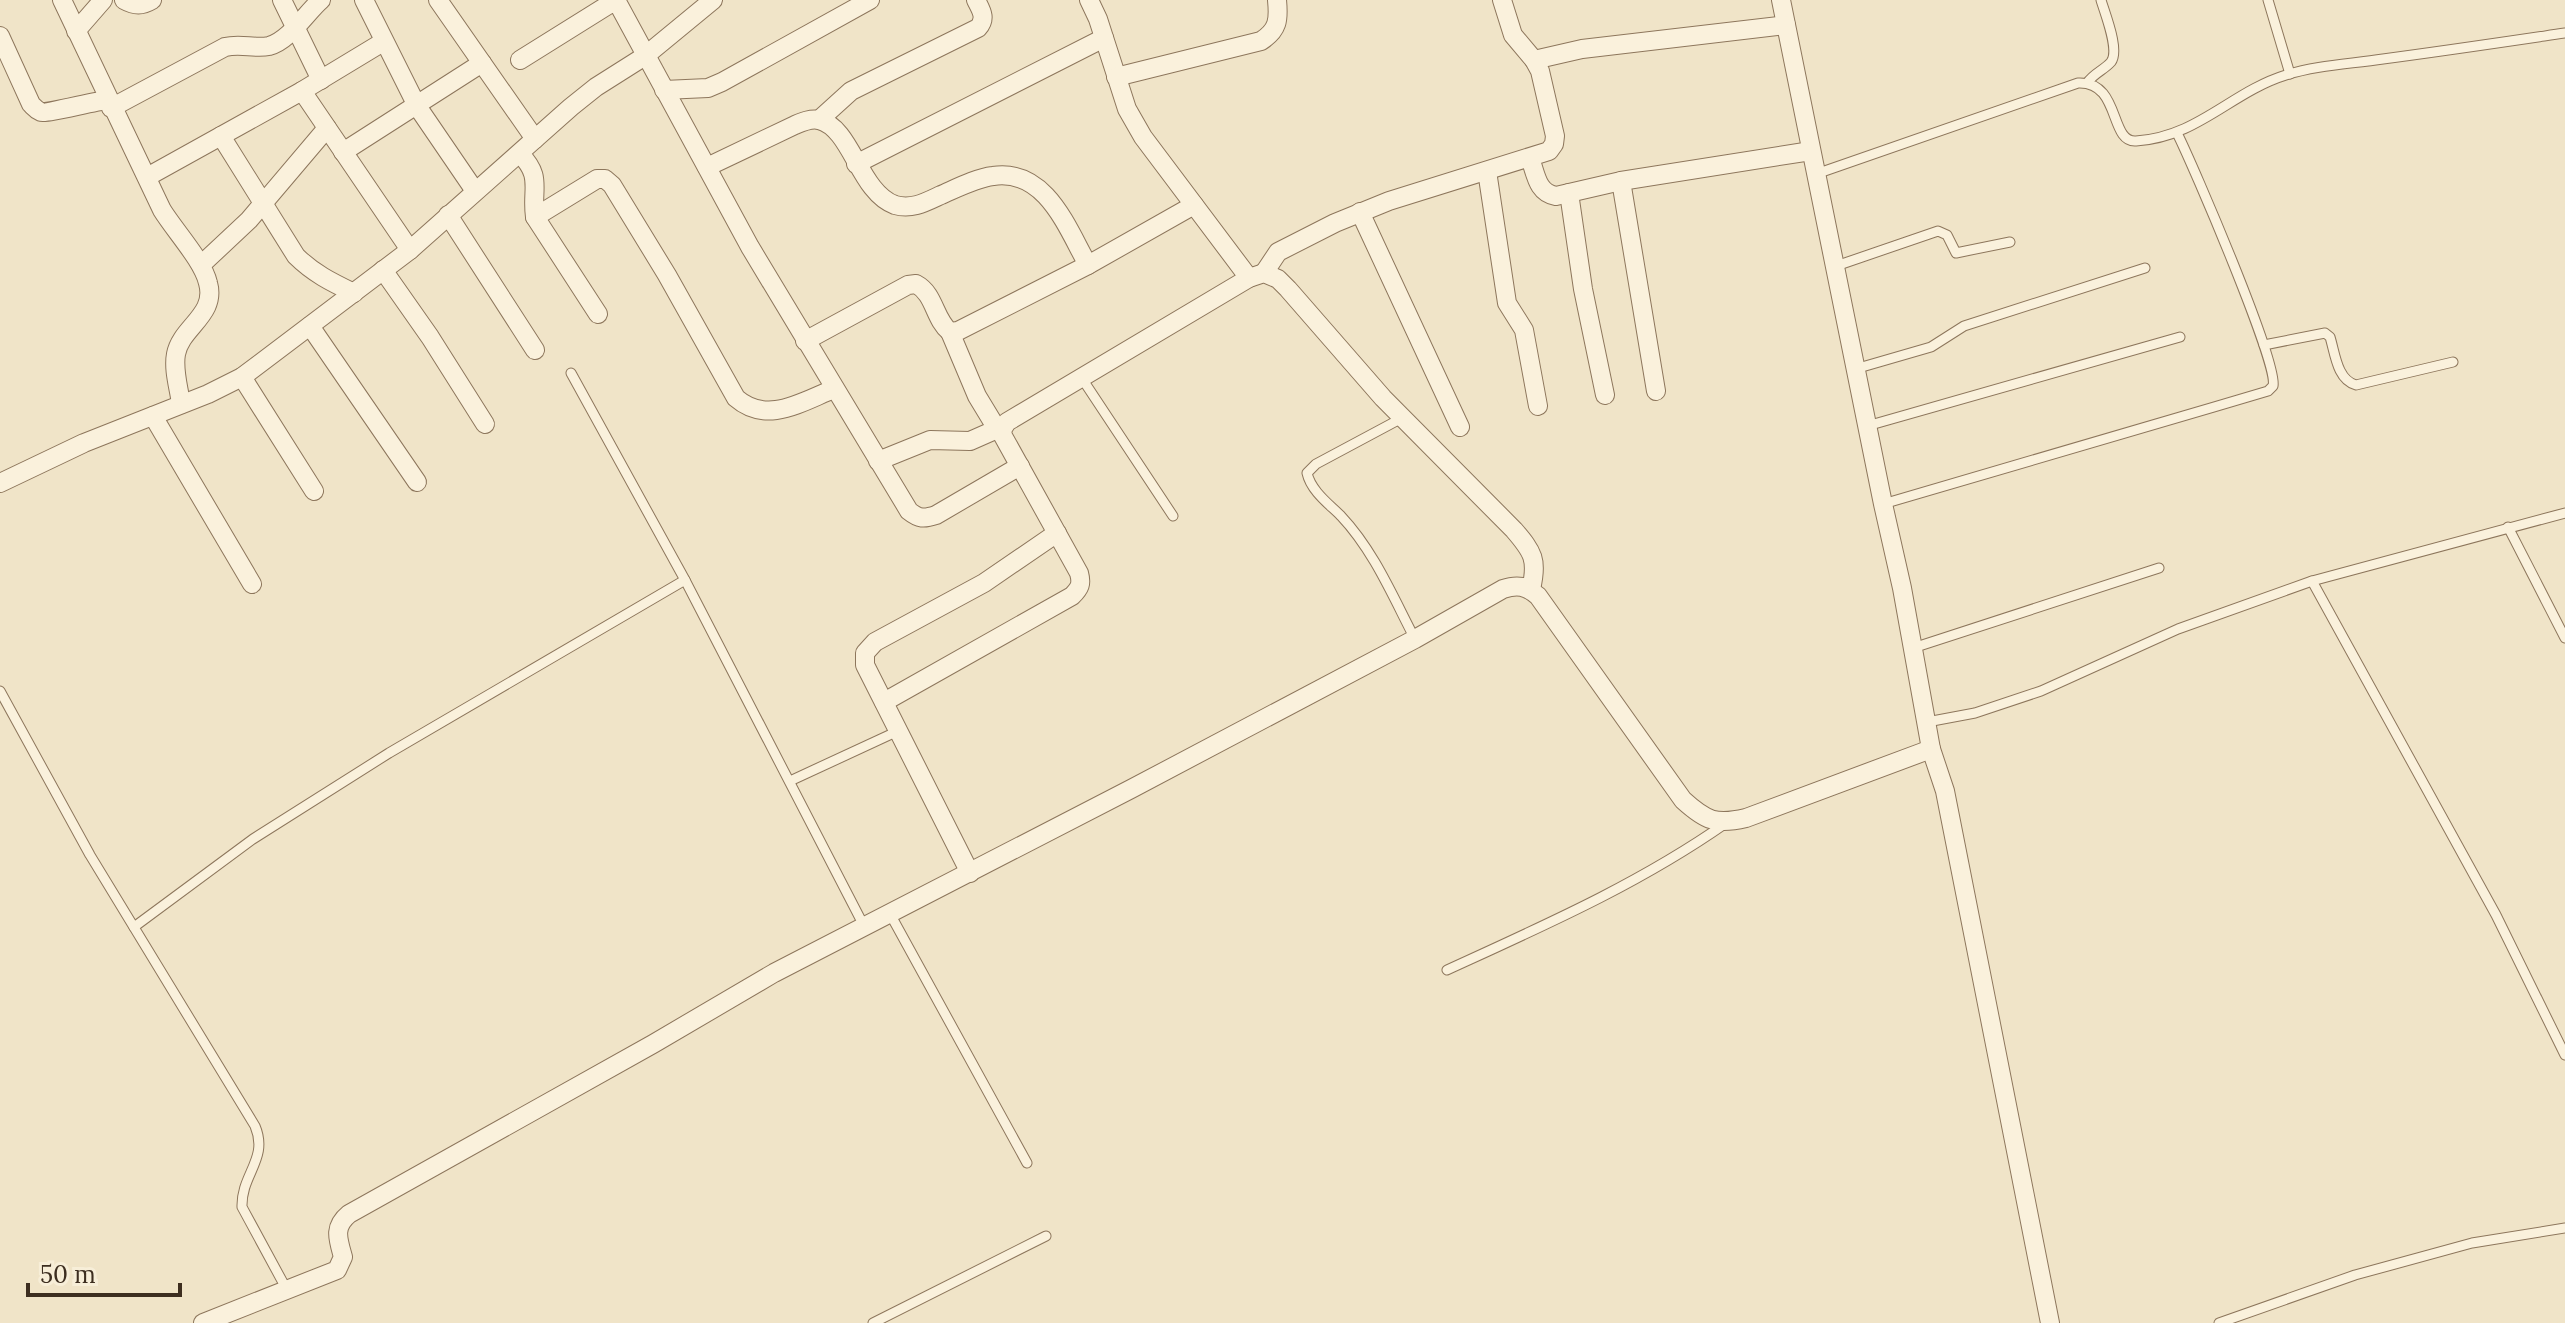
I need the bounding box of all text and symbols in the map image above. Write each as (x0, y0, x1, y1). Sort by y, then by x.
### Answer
scale bar (28, 1247, 180, 1297)
text: 50 m (40, 1259, 96, 1290)

